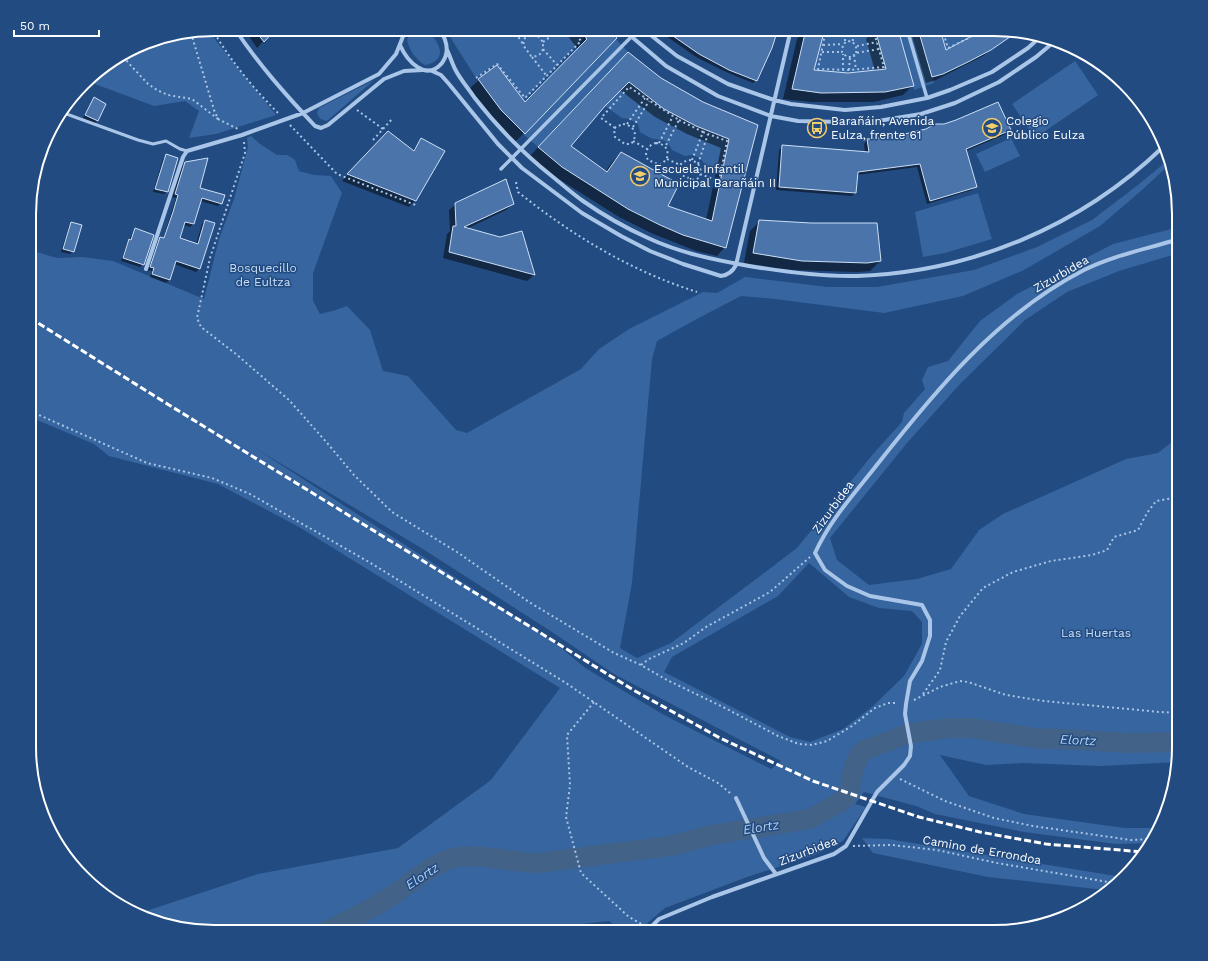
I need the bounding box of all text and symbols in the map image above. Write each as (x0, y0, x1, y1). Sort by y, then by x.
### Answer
scale bar (14, 12, 99, 38)
text: 50 m (20, 19, 50, 33)
place label: Barañáin, Avenida Eulza, frente 61 (831, 114, 935, 142)
place label: Colegio Público Eulza (1006, 114, 1085, 142)
bus stop icon: Barañáin, Avenida Eulza, frente 61 (806, 117, 828, 139)
school or university icon: Colegio Público Eulza (981, 117, 1003, 139)
place label: Escuela Infantil Municipal Barañáin II (654, 162, 776, 190)
school or university icon: Escuela Infantil Municipal Barañáin II (629, 165, 651, 187)
street label: Zizurbidea (1031, 252, 1091, 295)
park label: Bosquecillo de Eultza (229, 261, 297, 289)
street label: Zizurbidea (809, 478, 857, 536)
park label: Las Huertas (1061, 626, 1131, 640)
water label: Elortz (1060, 732, 1097, 748)
water label: Elortz (742, 817, 780, 837)
street label: Zizurbidea (777, 833, 839, 869)
street label: Camino de Errondoa (922, 833, 1043, 867)
water label: Elortz (403, 860, 442, 892)

